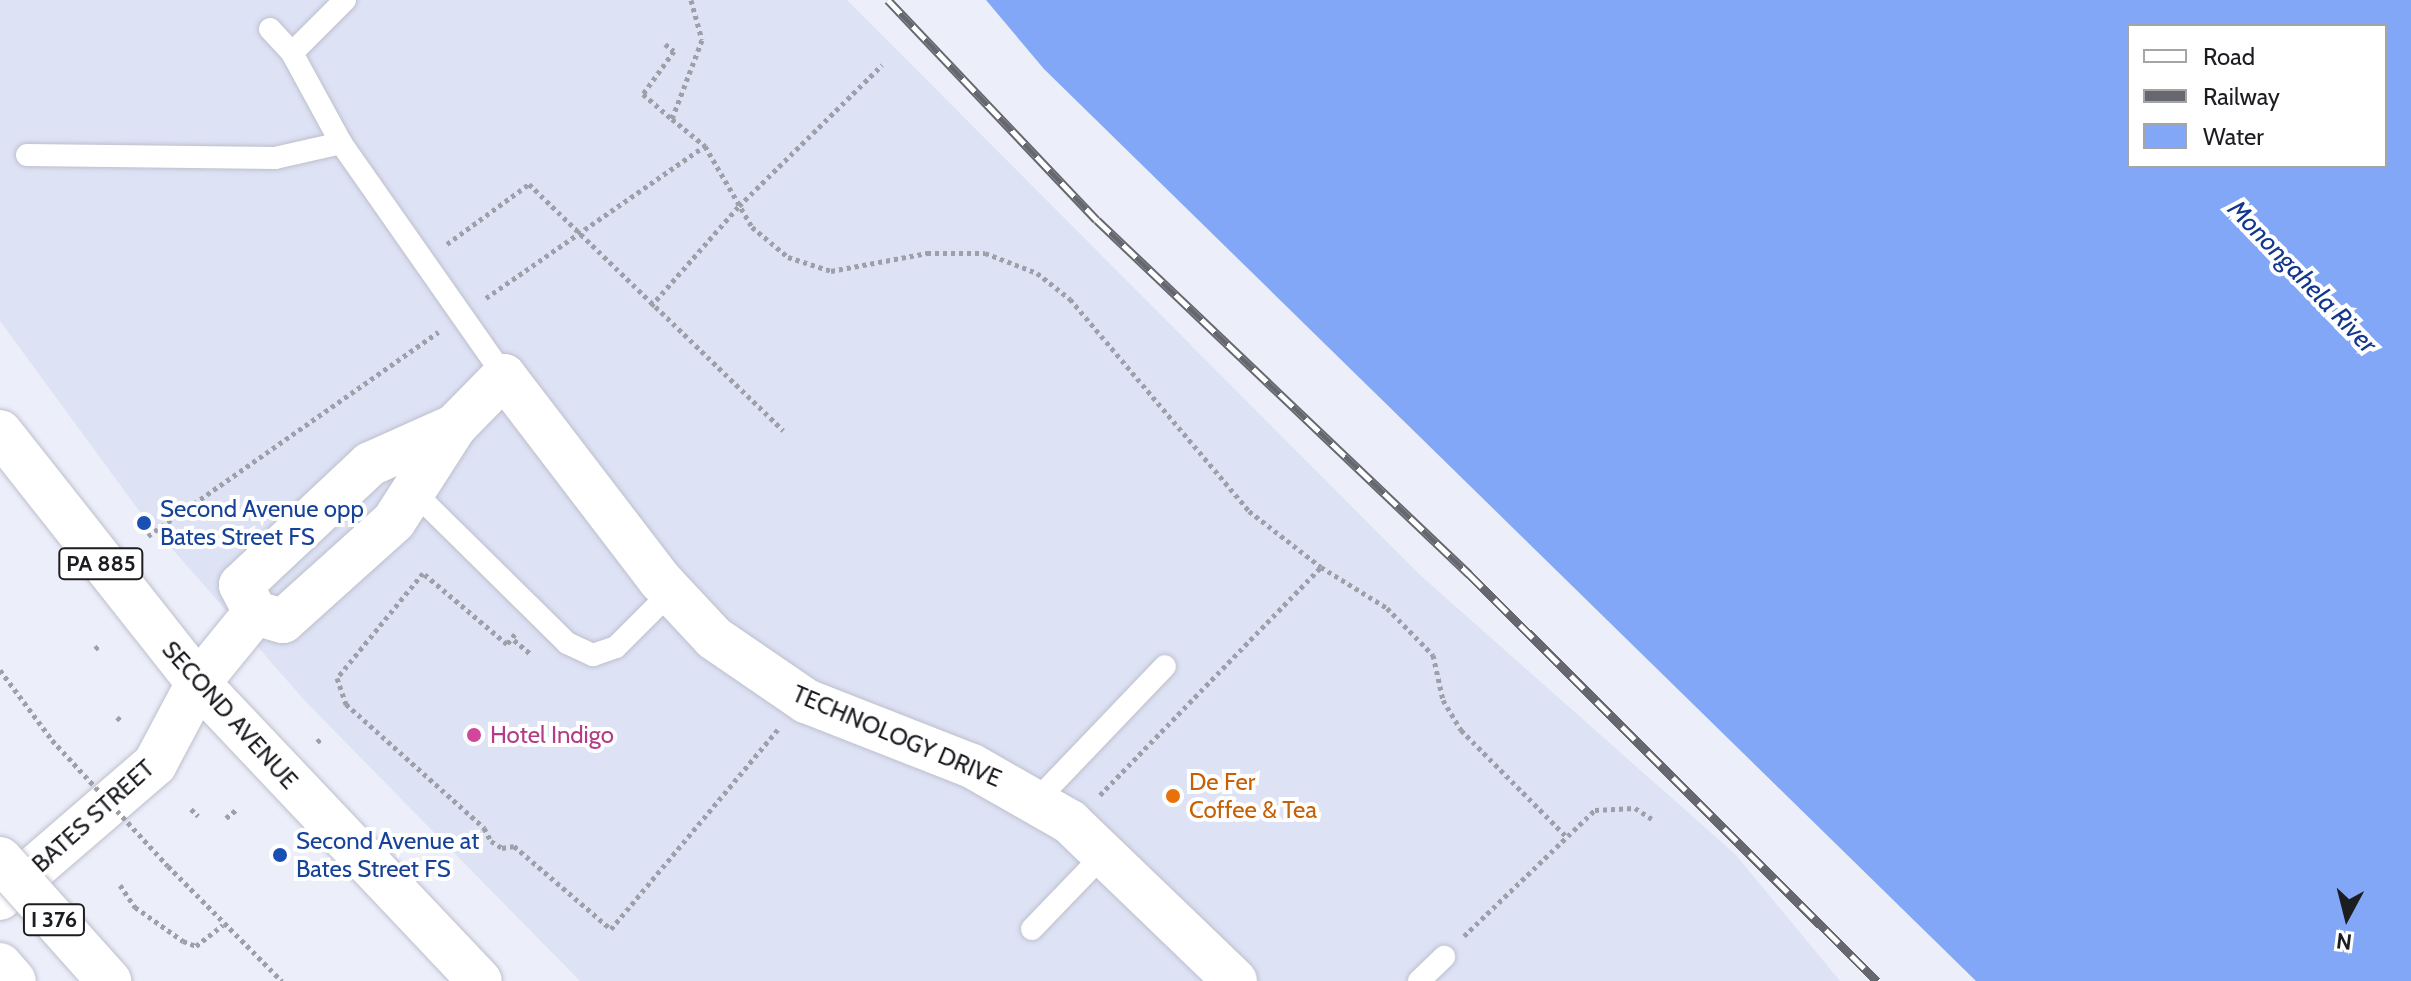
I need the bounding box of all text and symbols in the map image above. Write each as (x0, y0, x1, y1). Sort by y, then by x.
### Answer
legend (2127, 24, 2387, 168)
text: Road (2203, 42, 2255, 71)
text: Railway (2203, 82, 2280, 111)
text: Water (2203, 122, 2264, 151)
water label: Monongahela River (2221, 194, 2383, 360)
place label: Second Avenue opp Bates Street FS (160, 495, 364, 551)
marker: Second Avenue opp Bates Street FS (135, 514, 153, 532)
road number: PA 885 (57, 546, 145, 582)
street label: SECOND AVENUE (156, 635, 304, 795)
street label: TECHNOLOGY DRIVE (788, 679, 1006, 793)
place label: Hotel Indigo (490, 721, 614, 749)
marker: Hotel Indigo (465, 726, 483, 744)
street label: BATES STREET (26, 754, 160, 878)
place label: De Fer Coffee & Tea (1189, 768, 1317, 824)
marker: De Fer Coffee & Tea (1164, 787, 1182, 805)
place label: Second Avenue at Bates Street FS (296, 827, 479, 883)
marker: Second Avenue at Bates Street FS (271, 846, 289, 864)
north arrow (2307, 877, 2387, 957)
road number: I 376 (22, 902, 86, 938)
text: N (2335, 927, 2353, 956)

